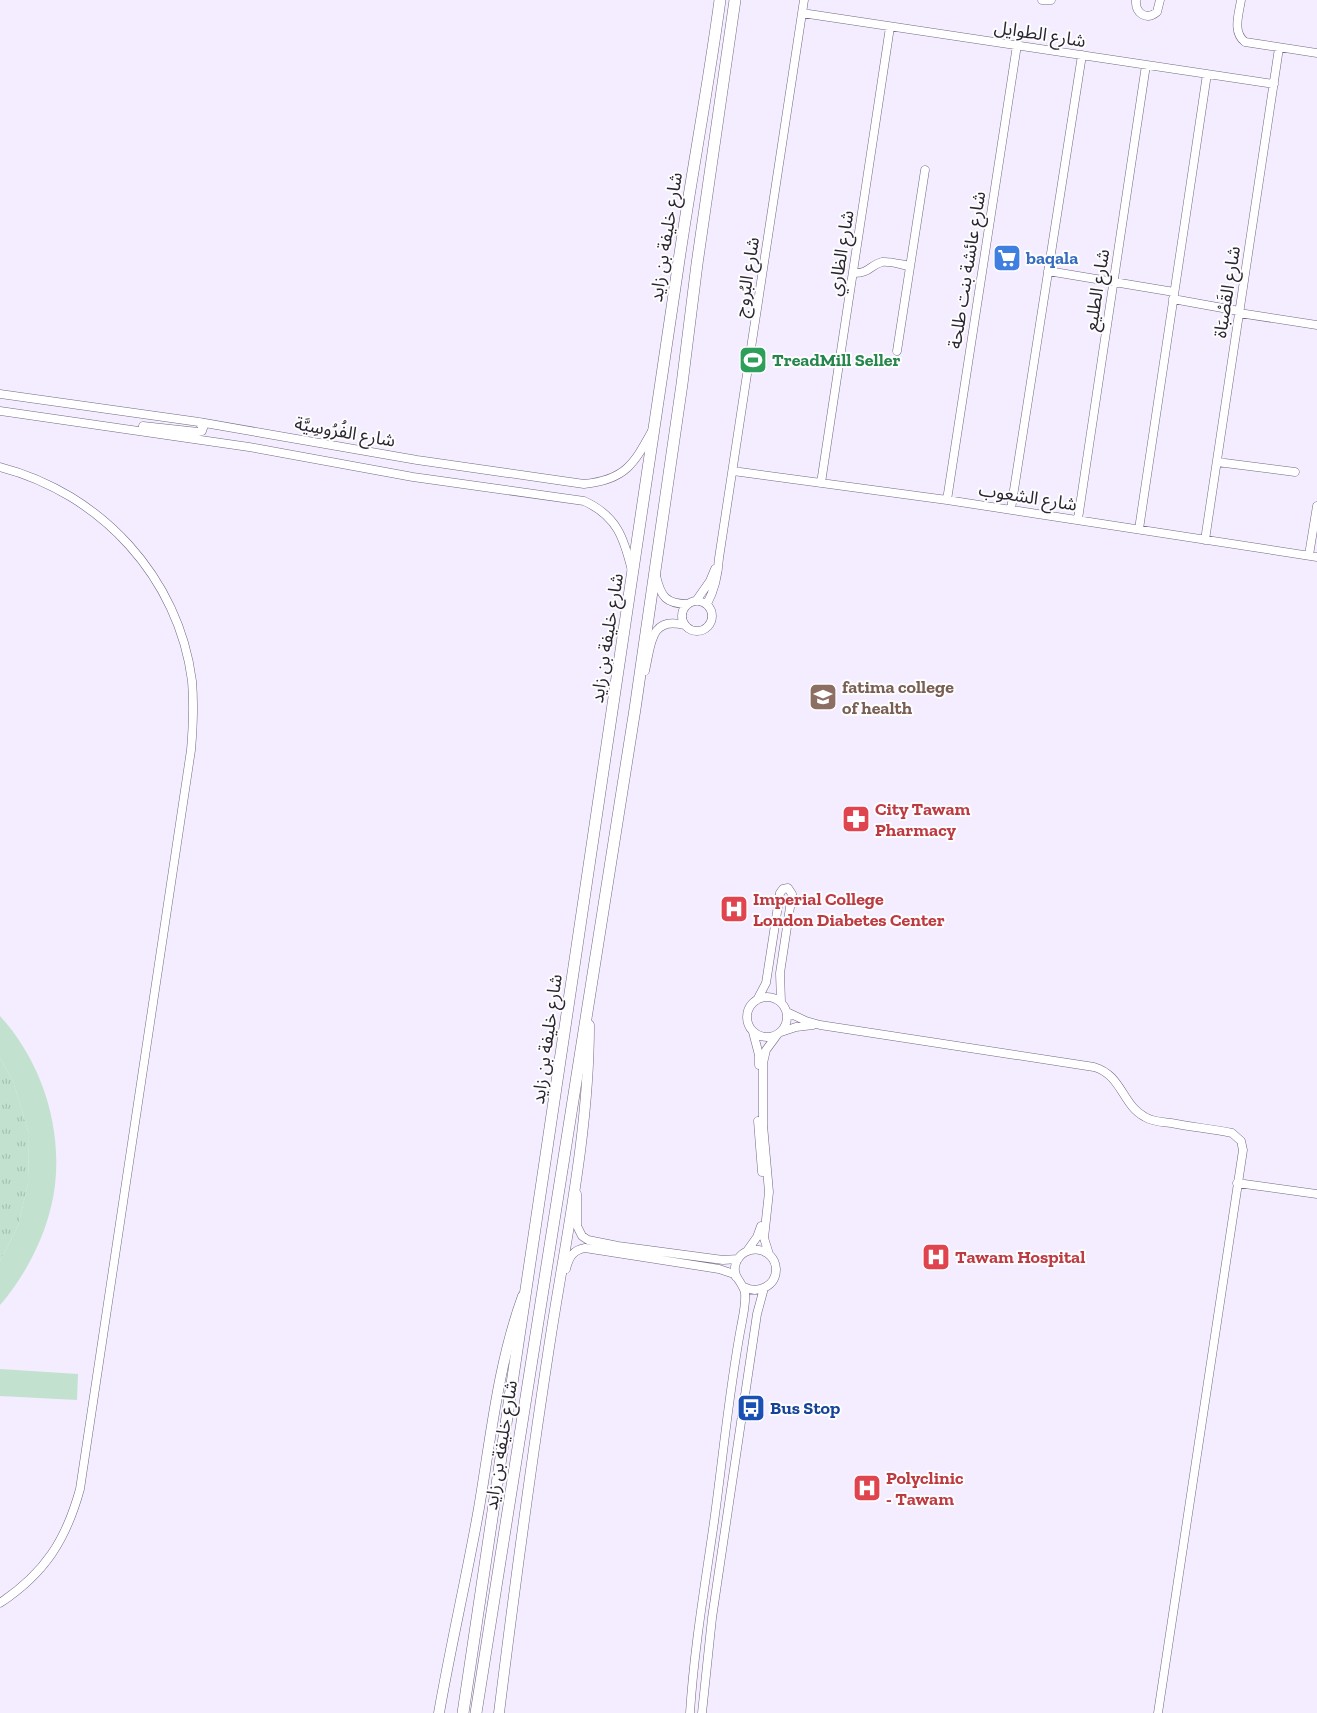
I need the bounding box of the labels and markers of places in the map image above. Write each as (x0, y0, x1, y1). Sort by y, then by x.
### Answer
supermarket icon: baqala (992, 243, 1022, 273)
place label: baqala (1025, 247, 1078, 269)
sports icon: TreadMill Seller (738, 345, 768, 375)
place label: TreadMill Seller (772, 349, 900, 371)
place label: fatima college of health (842, 676, 954, 719)
school or university icon: fatima college of health (808, 682, 838, 712)
place label: City Tawam Pharmacy (875, 798, 971, 841)
pharmacy icon: City Tawam Pharmacy (841, 804, 871, 834)
place label: Imperial College London Diabetes Center (753, 888, 945, 931)
hospital icon: Imperial College London Diabetes Center (719, 894, 749, 924)
hospital icon: Tawam Hospital (921, 1242, 951, 1272)
place label: Tawam Hospital (955, 1246, 1085, 1268)
bus stop icon: Bus Stop (736, 1393, 766, 1423)
place label: Bus Stop (770, 1397, 840, 1419)
place label: Polyclinic - Tawam (886, 1467, 964, 1510)
hospital icon: Polyclinic - Tawam (852, 1473, 882, 1503)

